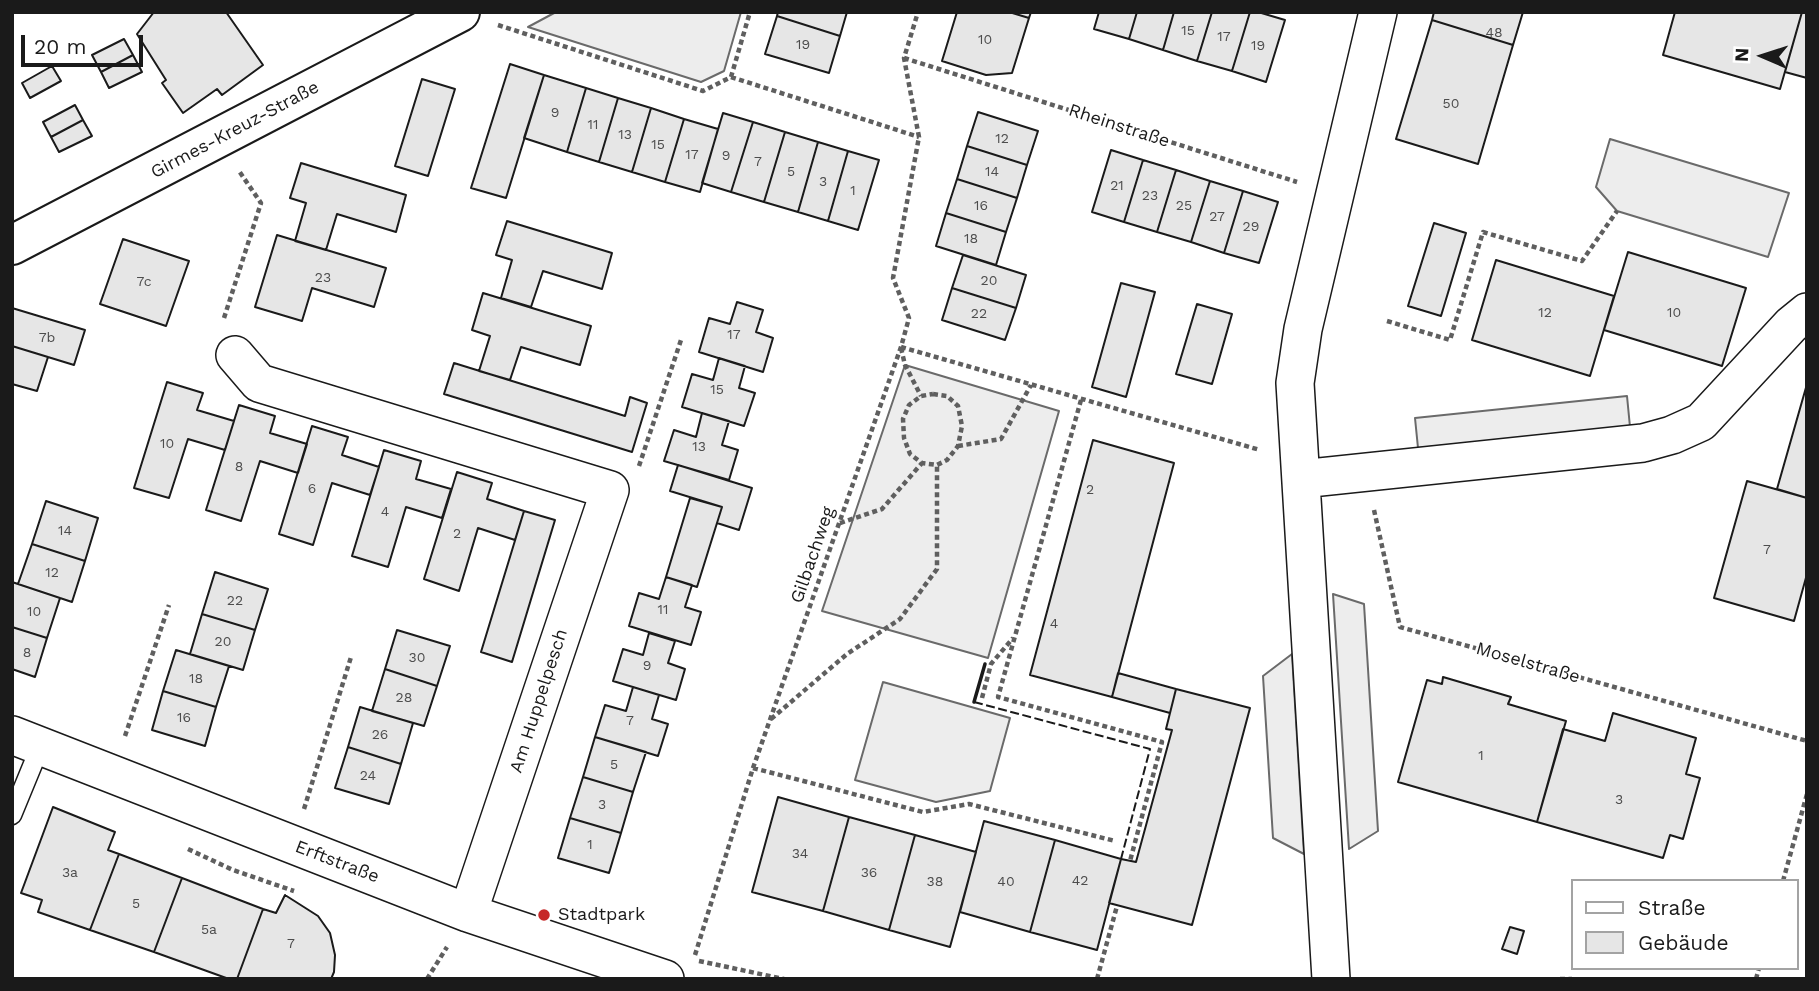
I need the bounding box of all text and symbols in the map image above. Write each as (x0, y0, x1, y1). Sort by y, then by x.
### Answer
scale bar (24, 21, 147, 65)
north arrow (1728, 21, 1798, 91)
house number: 15 (1181, 23, 1195, 39)
house number: 48 (1485, 25, 1503, 41)
house number: 17 (1217, 29, 1231, 45)
house number: 10 (978, 32, 992, 48)
text: 20 m (34, 34, 86, 59)
house number: 19 (796, 37, 810, 53)
house number: 19 (1251, 38, 1265, 54)
text: N (1730, 47, 1753, 63)
street label: Girmes-Kreuz-Straße (147, 77, 323, 183)
house number: 50 (1443, 96, 1459, 112)
street label: Rheinstraße (1066, 99, 1172, 153)
house number: 9 (551, 105, 559, 121)
house number: 11 (588, 117, 598, 133)
house number: 13 (618, 127, 632, 143)
house number: 12 (995, 131, 1009, 147)
house number: 15 (651, 137, 665, 153)
house number: 17 (685, 147, 699, 163)
house number: 9 (722, 148, 730, 164)
house number: 7 (754, 154, 762, 170)
house number: 5 (787, 164, 795, 180)
house number: 14 (985, 164, 999, 180)
house number: 3 (819, 174, 827, 190)
house number: 21 (1110, 178, 1124, 194)
house number: 1 (850, 183, 856, 199)
house number: 23 (1142, 188, 1158, 204)
house number: 16 (974, 198, 988, 214)
house number: 25 (1176, 198, 1192, 214)
house number: 27 (1209, 209, 1225, 225)
house number: 29 (1243, 219, 1259, 235)
house number: 18 (964, 231, 978, 247)
house number: 23 (315, 270, 331, 286)
house number: 20 (981, 273, 997, 289)
house number: 7c (136, 274, 152, 290)
house number: 12 (1538, 305, 1552, 321)
house number: 10 (1667, 305, 1681, 321)
house number: 22 (971, 306, 987, 322)
house number: 17 (727, 327, 741, 343)
house number: 7b (39, 330, 55, 346)
house number: 15 (710, 382, 724, 398)
house number: 10 (160, 436, 174, 452)
house number: 13 (692, 439, 706, 455)
house number: 8 (235, 459, 243, 475)
house number: 6 (308, 481, 316, 497)
house number: 2 (1086, 482, 1094, 498)
house number: 4 (381, 504, 389, 520)
street label: Gilbachweg (786, 504, 840, 606)
house number: 14 (58, 523, 72, 539)
house number: 2 (453, 526, 461, 542)
house number: 7 (1763, 542, 1771, 558)
house number: 12 (45, 565, 59, 581)
house number: 22 (227, 593, 243, 609)
house number: 11 (658, 602, 668, 618)
house number: 10 (27, 604, 41, 620)
house number: 4 (1050, 616, 1058, 632)
street label: Am Huppelpesch (506, 626, 572, 776)
house number: 20 (215, 634, 231, 650)
street label: Moselstraße (1473, 638, 1583, 688)
house number: 8 (23, 645, 31, 661)
house number: 30 (409, 650, 425, 666)
house number: 9 (643, 658, 651, 674)
house number: 18 (189, 671, 203, 687)
house number: 28 (396, 690, 412, 706)
house number: 16 (177, 710, 191, 726)
house number: 7 (626, 713, 634, 729)
house number: 26 (372, 727, 388, 743)
house number: 1 (1478, 748, 1484, 764)
house number: 5 (610, 757, 618, 773)
house number: 24 (360, 768, 376, 784)
house number: 3 (1615, 792, 1623, 808)
house number: 3 (598, 797, 606, 813)
street label: Erftstraße (292, 836, 382, 888)
house number: 1 (587, 837, 593, 853)
house number: 34 (792, 846, 808, 862)
house number: 3a (62, 865, 78, 881)
house number: 36 (861, 865, 877, 881)
house number: 42 (1072, 873, 1088, 889)
house number: 38 (927, 874, 943, 890)
house number: 40 (997, 874, 1015, 890)
legend (1570, 879, 1798, 970)
text: Straße (1638, 895, 1706, 920)
house number: 5 (132, 896, 140, 912)
place label: Stadtpark (558, 904, 645, 926)
marker: Stadtpark (536, 907, 552, 923)
house number: 5a (201, 922, 217, 938)
text: Gebäude (1638, 930, 1729, 955)
house number: 7 (287, 936, 295, 952)

